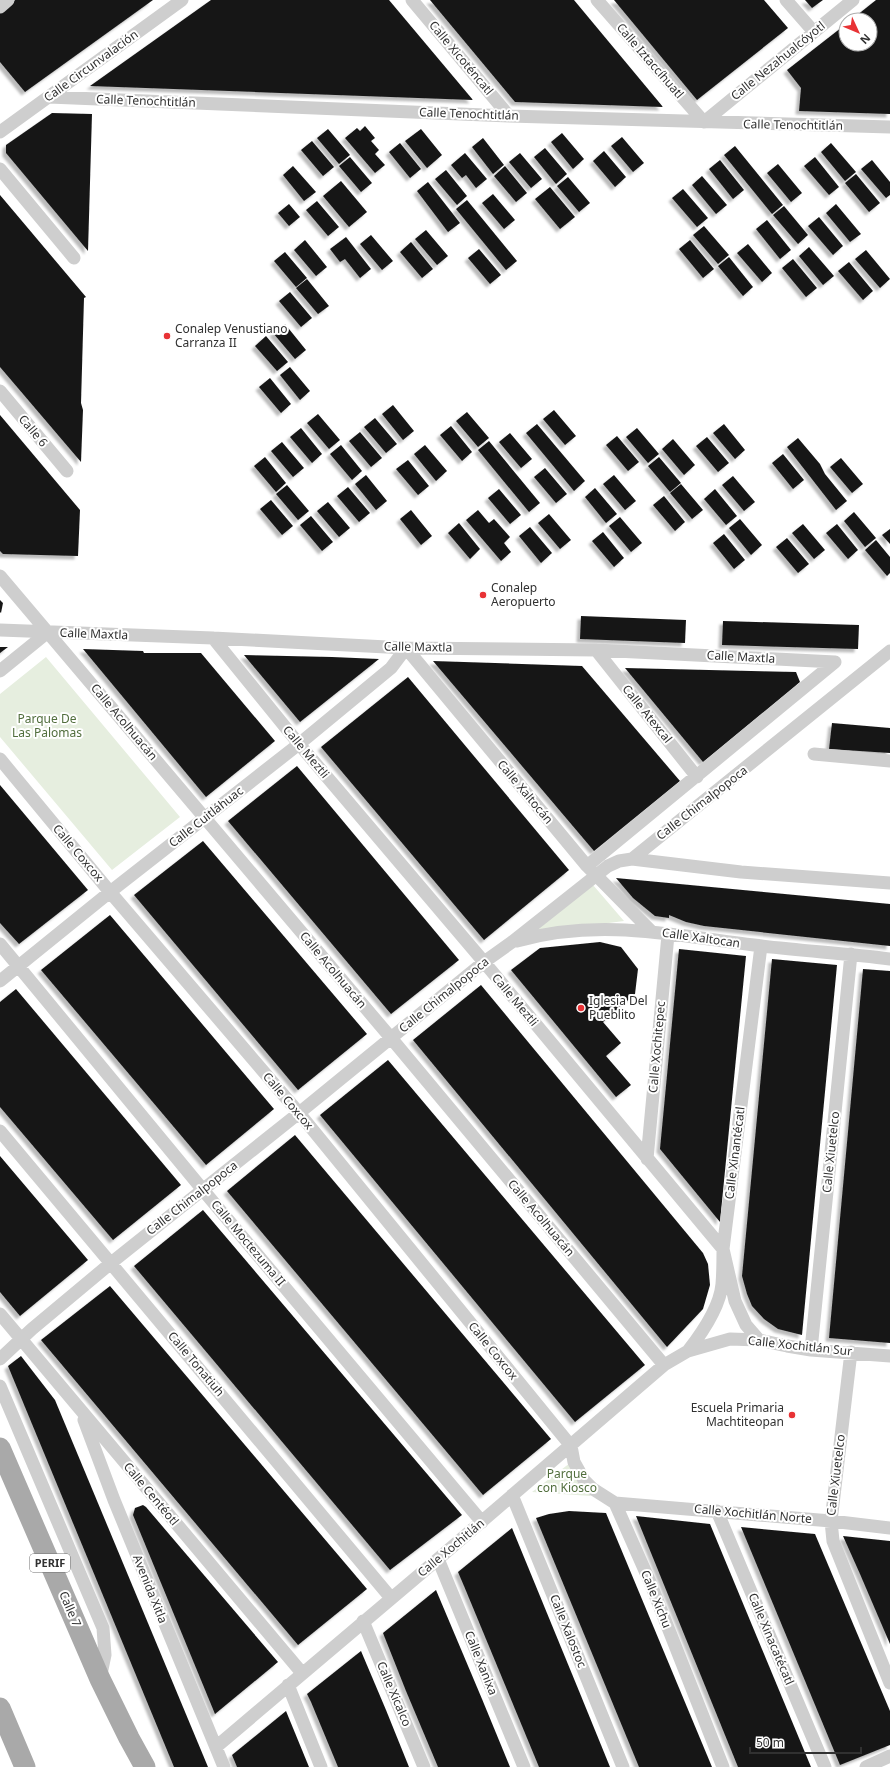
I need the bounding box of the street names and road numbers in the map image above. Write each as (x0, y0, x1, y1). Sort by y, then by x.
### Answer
street label: Calle Xicoténcatl (425, 17, 497, 98)
street label: Calle Nezahualcóyotl (727, 17, 828, 104)
street label: Calle Iztaccíhuatl (613, 19, 688, 102)
street label: Calle Circunvalación (40, 26, 141, 106)
street label: Calle Tenochtitlán (96, 90, 196, 111)
street label: Calle Tenochtitlán (419, 103, 519, 124)
street label: Calle Tenochtitlán (743, 115, 843, 134)
street label: Calle 6 (15, 411, 52, 451)
street label: Calle Maxtla (59, 624, 129, 643)
street label: Calle Maxtla (384, 637, 452, 656)
street label: Calle Maxtla (706, 646, 776, 667)
street label: Calle Acolhuacán (87, 680, 162, 764)
street label: Calle Atexcal (619, 681, 676, 746)
street label: Calle Meztli (279, 722, 333, 782)
street label: Calle Xaltocán (494, 756, 557, 827)
street label: Calle Chimalpopoca (653, 762, 751, 844)
street label: Calle Cuitláhuac (165, 782, 247, 851)
street label: Calle Coxcox (49, 820, 108, 886)
street label: Calle Xaltocan (661, 924, 741, 951)
street label: Calle Acolhuacán (296, 928, 371, 1012)
street label: Calle Chimalpopoca (395, 953, 492, 1036)
street label: Calle Meztli (488, 970, 542, 1030)
street label: Calle Xochitepec (644, 1000, 669, 1094)
street label: Calle Coxcox (259, 1068, 318, 1134)
street label: Calle Xinantécatl (720, 1106, 749, 1200)
street label: Calle Xiuetelco (818, 1110, 843, 1194)
street label: Calle Chimalpopoca (143, 1157, 241, 1239)
street label: Calle Acolhuacán (504, 1176, 579, 1260)
street label: Calle Moctezuma II (207, 1196, 289, 1289)
street label: Calle Coxcox (465, 1318, 523, 1384)
street label: Calle Tonatiuh (164, 1328, 229, 1400)
street label: Calle Xochitlán Sur (747, 1332, 853, 1359)
street label: Calle Xiuetelco (822, 1433, 849, 1517)
street label: Calle Centéotl (120, 1458, 183, 1529)
street label: Calle Xochitlán Norte (693, 1500, 813, 1527)
street label: Calle Xochitlán (414, 1515, 488, 1581)
street label: Avenida Xitla (129, 1552, 172, 1626)
road number: PERIF (30, 1554, 70, 1572)
street label: Calle Xichu (637, 1567, 676, 1630)
street label: Calle 7 (55, 1588, 86, 1629)
street label: Calle Xinacatécatl (744, 1590, 798, 1687)
street label: Calle Xalostoc (546, 1592, 591, 1670)
street label: Calle Xanixa (461, 1628, 502, 1697)
street label: Calle Xicalco (373, 1659, 416, 1729)

